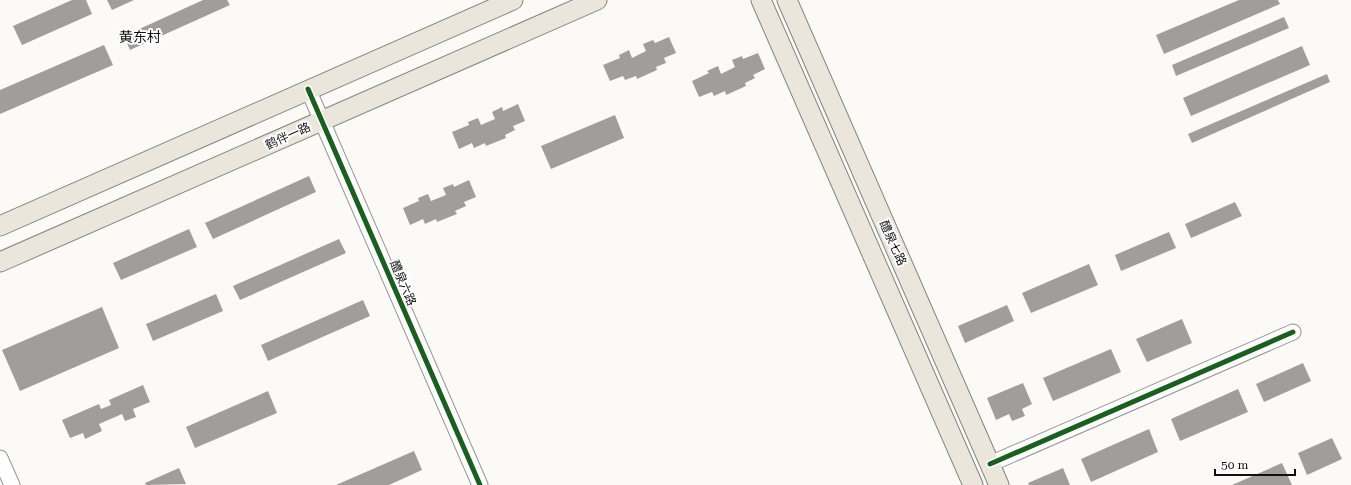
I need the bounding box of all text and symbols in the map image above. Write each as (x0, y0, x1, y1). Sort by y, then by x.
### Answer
district label: 黄东村 (119, 29, 161, 45)
street label: 鹤伴一路 (263, 120, 313, 152)
street label: 醴泉七路 (877, 218, 909, 268)
street label: 醴泉六路 (387, 258, 419, 308)
scale bar (1215, 451, 1295, 477)
text: 50 m (1221, 458, 1248, 472)

